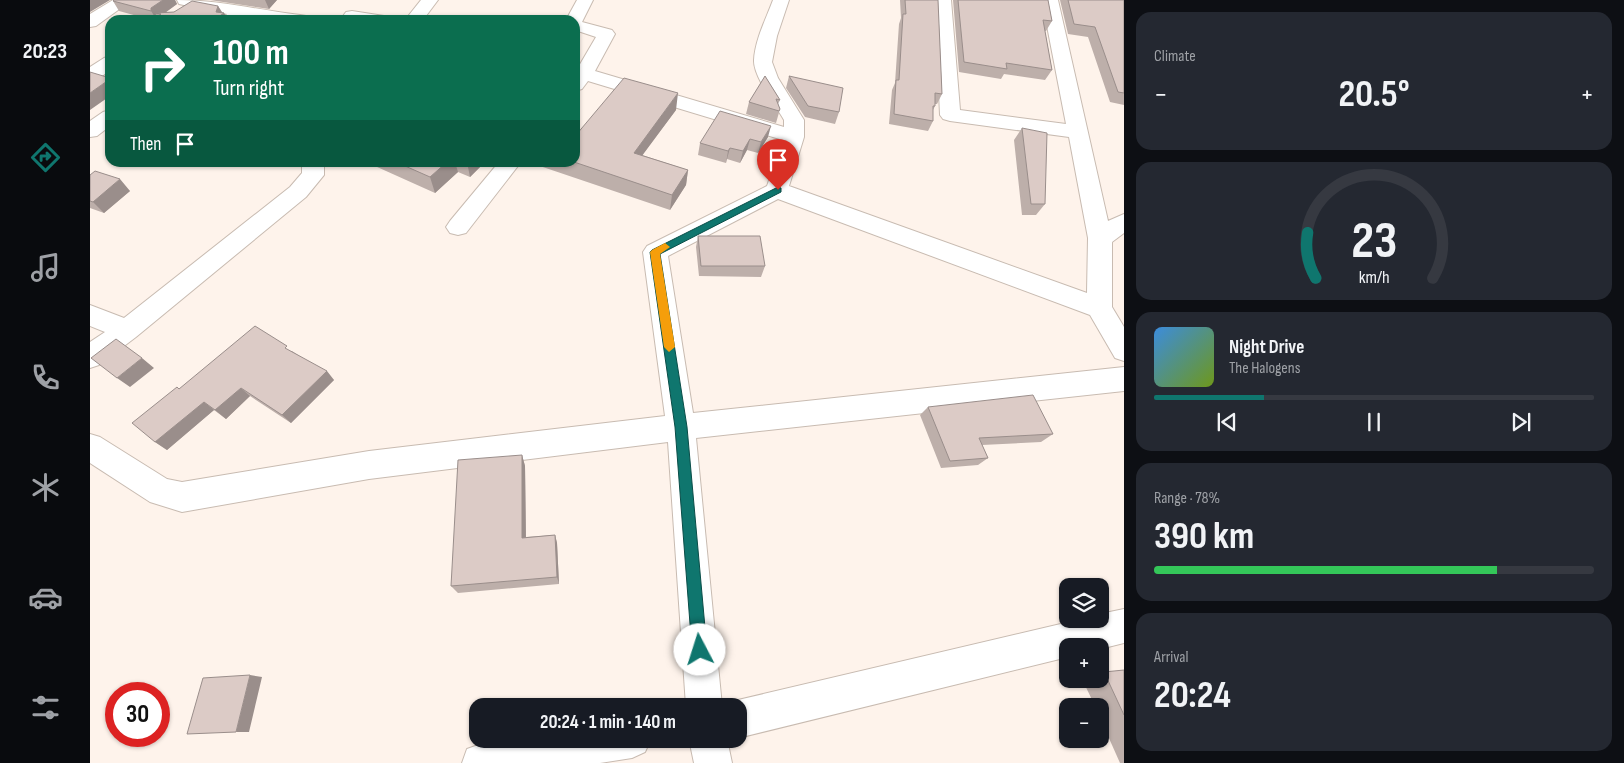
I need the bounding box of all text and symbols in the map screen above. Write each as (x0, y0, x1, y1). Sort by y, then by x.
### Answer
text: 100 m (213, 32, 289, 75)
icon: right (130, 35, 195, 100)
text: 20:23 (23, 38, 67, 65)
text: Climate (1154, 47, 1196, 66)
text: 20.5° (1338, 72, 1410, 117)
text: Turn right (213, 75, 284, 102)
text: − (1154, 78, 1168, 111)
text: + (1580, 78, 1594, 111)
icon: arrive (171, 130, 199, 158)
text: Then (130, 133, 161, 156)
pin (757, 139, 799, 190)
icon: directions (28, 140, 63, 175)
icon: arrive (764, 146, 792, 174)
text: 23 (1351, 210, 1397, 273)
icon: music (28, 250, 63, 285)
text: km/h (1359, 267, 1389, 288)
text: Night Drive (1229, 336, 1304, 359)
text: The Halogens (1229, 359, 1300, 378)
icon: phone (28, 360, 63, 395)
icon: previous (1213, 408, 1241, 436)
icon: pause (1360, 408, 1388, 436)
icon: next (1507, 408, 1535, 436)
icon: climate (28, 470, 63, 505)
text: Range · 78% (1154, 489, 1220, 508)
text: 390 km (1154, 514, 1254, 559)
map controls (1059, 578, 1109, 748)
button: layers (1059, 578, 1109, 628)
icon: car (28, 580, 63, 615)
position arrow (673, 623, 725, 675)
button: + (1059, 638, 1109, 688)
text: Arrival (1154, 648, 1188, 667)
text: 20:24 (1154, 673, 1231, 718)
speed limit sign: 30 (105, 682, 170, 747)
icon: filters (28, 690, 63, 725)
button: − (1059, 698, 1109, 748)
text: 20:24 · 1 min · 140 m (540, 711, 676, 734)

